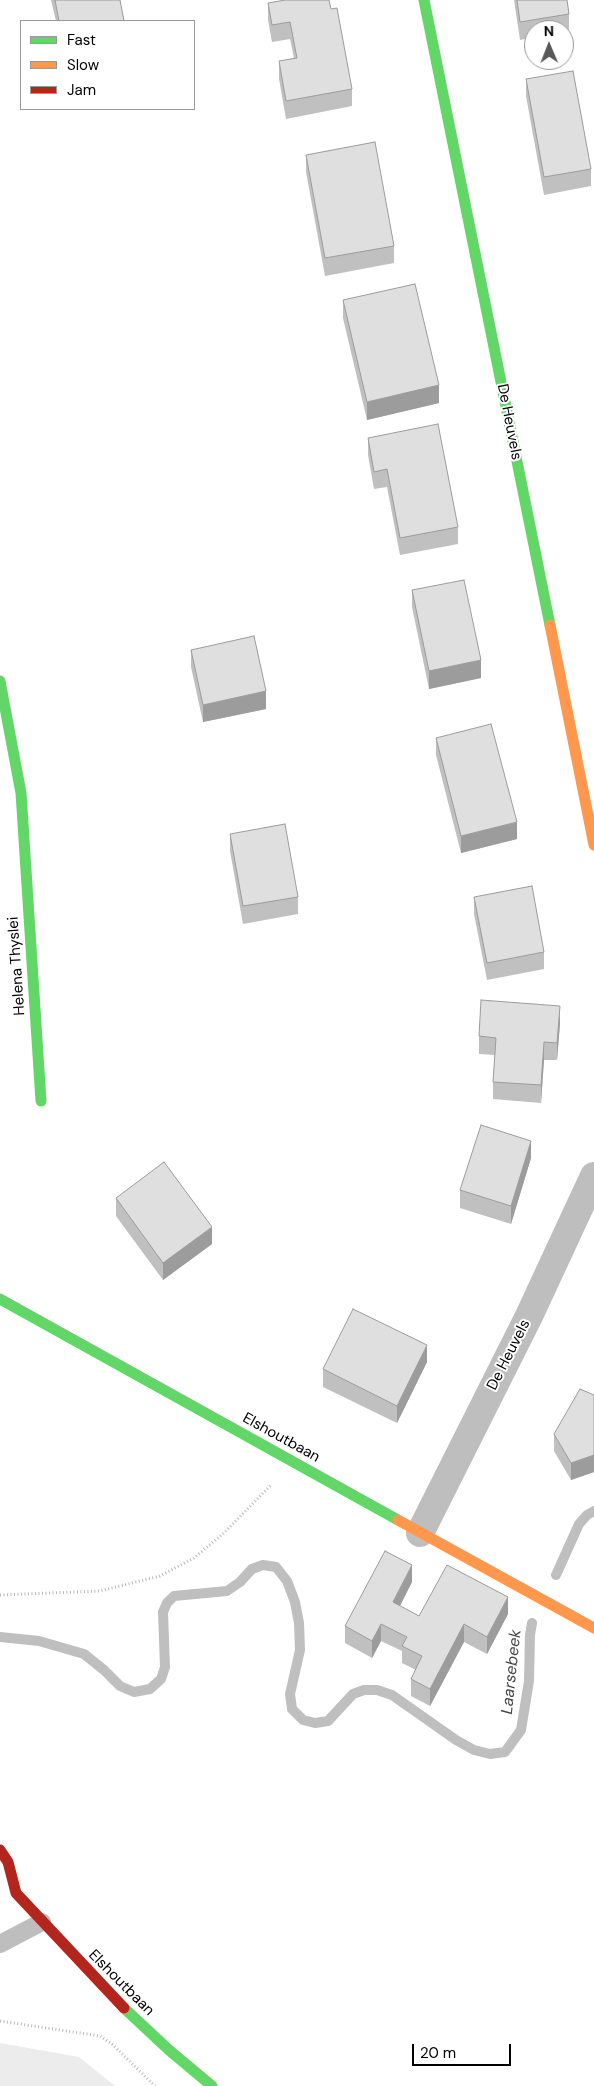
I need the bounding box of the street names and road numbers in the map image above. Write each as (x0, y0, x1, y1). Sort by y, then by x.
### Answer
street label: De Heuvels (493, 382, 525, 462)
street label: Helena Thyslei (5, 916, 29, 1016)
street label: De Heuvels (483, 1317, 535, 1393)
street label: Elshoutbaan (239, 1409, 323, 1467)
street label: Elshoutbaan (84, 1946, 158, 2020)

